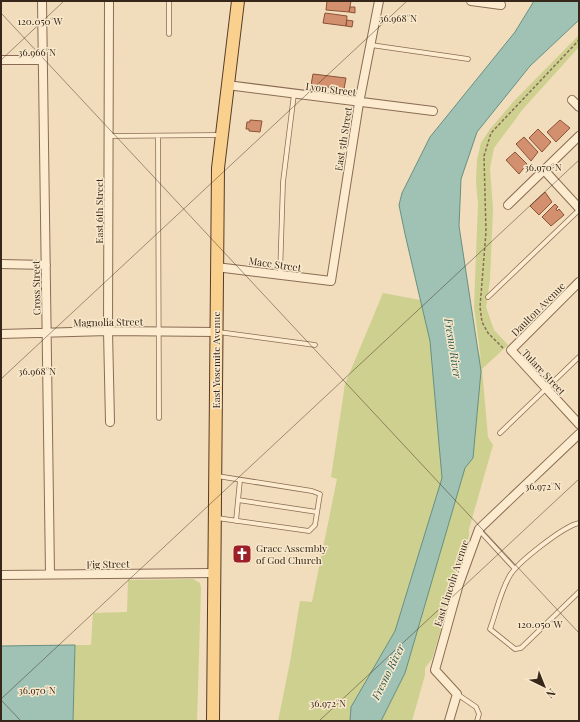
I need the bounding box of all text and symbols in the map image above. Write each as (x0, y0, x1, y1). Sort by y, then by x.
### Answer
text: 36.968°N (379, 11, 417, 25)
text: 120.050°W (17, 14, 64, 28)
text: 36.966°N (18, 45, 56, 59)
street label: Lyon Street (305, 79, 358, 99)
street label: East 5th Street (331, 106, 355, 172)
text: 36.970°N (524, 160, 562, 174)
street label: East 6th Street (92, 178, 106, 244)
street label: Mace Street (248, 253, 303, 275)
street label: Cross Street (29, 260, 43, 316)
street label: Daulton Avenue (508, 279, 568, 339)
street label: East Yosemite Avenue (209, 312, 223, 408)
street label: Magnolia Street (73, 314, 144, 330)
water label: Fresno River (441, 316, 466, 379)
street label: Tulare Street (519, 346, 569, 398)
text: 36.968°N (18, 364, 56, 378)
text: 36.972°N (525, 479, 561, 493)
street label: East Lincoln Avenue (430, 538, 472, 628)
place label: Grace Assembly of God Church (256, 541, 327, 567)
church icon: Grace Assembly of God Church (231, 543, 253, 565)
street label: Fig Street (86, 557, 130, 571)
text: 120.050°W (517, 617, 564, 631)
water label: Fresno River (367, 641, 408, 703)
north arrow (524, 666, 564, 706)
text: 36.970°N (18, 683, 56, 697)
text: N (543, 685, 559, 702)
text: 36.972°N (310, 696, 346, 710)

